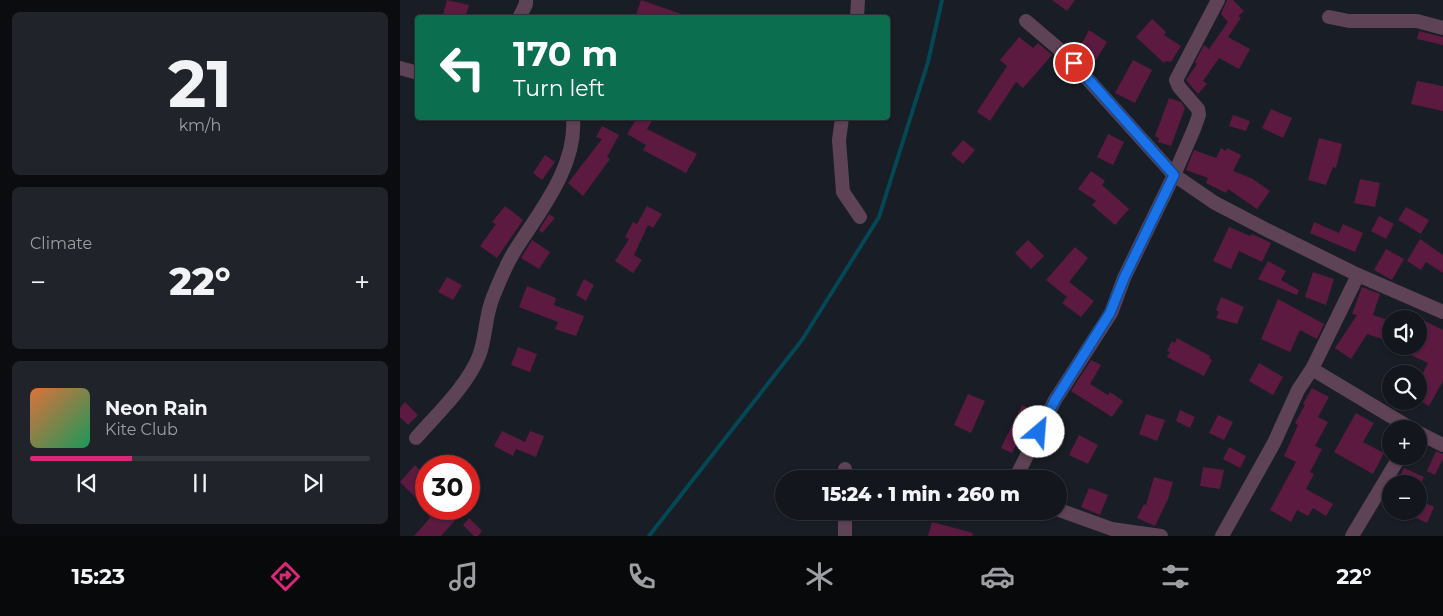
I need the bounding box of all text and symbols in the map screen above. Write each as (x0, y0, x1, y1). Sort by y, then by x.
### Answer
text: 170 m (513, 32, 618, 75)
icon: left (430, 35, 495, 100)
pin (1053, 42, 1095, 84)
text: 21 (168, 44, 232, 123)
icon: arrive (1060, 49, 1088, 77)
text: Turn left (513, 75, 605, 102)
text: km/h (179, 116, 221, 135)
text: Climate (30, 234, 92, 253)
text: 22° (169, 258, 231, 305)
text: − (30, 265, 46, 299)
text: + (354, 265, 370, 299)
map controls (1382, 310, 1427, 520)
button: sound (1382, 310, 1427, 355)
button: search (1382, 365, 1427, 410)
text: Neon Rain (105, 397, 208, 420)
position arrow (1012, 405, 1064, 457)
text: Kite Club (105, 420, 178, 439)
button: + (1382, 420, 1427, 465)
speed limit sign: 30 (415, 455, 480, 520)
icon: previous (73, 469, 101, 497)
icon: pause (186, 469, 214, 497)
icon: next (299, 469, 327, 497)
button: − (1382, 475, 1427, 520)
text: 15:24 · 1 min · 260 m (822, 483, 1020, 506)
icon: directions (268, 559, 303, 594)
icon: music (446, 559, 481, 594)
icon: phone (624, 559, 659, 594)
icon: climate (802, 559, 837, 594)
icon: car (980, 559, 1015, 594)
icon: filters (1158, 559, 1193, 594)
text: 15:23 (72, 563, 125, 590)
text: 22° (1336, 563, 1371, 590)

